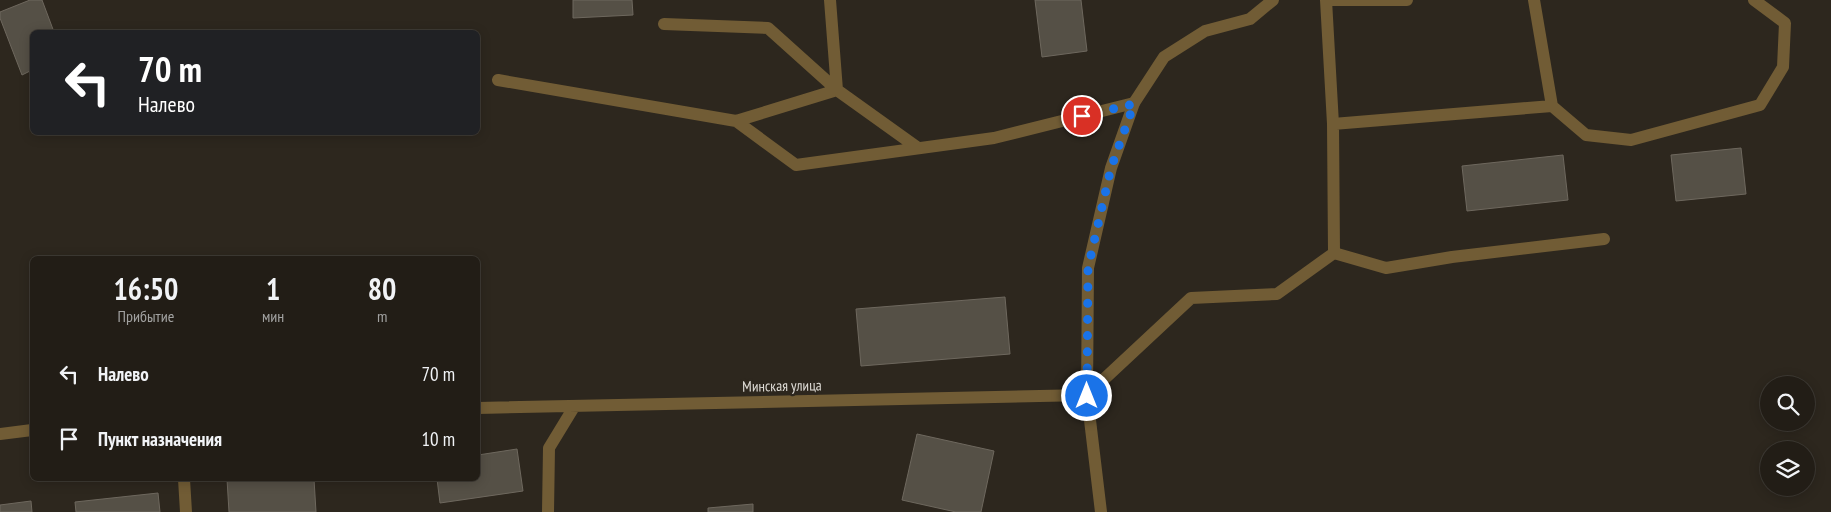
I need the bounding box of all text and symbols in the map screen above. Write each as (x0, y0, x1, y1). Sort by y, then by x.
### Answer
text: 70 m (138, 46, 202, 92)
icon: left (55, 50, 120, 115)
text: Налево (138, 90, 195, 118)
pin (1061, 95, 1103, 137)
icon: arrive (1068, 102, 1096, 130)
text: 16:50 (114, 269, 178, 308)
text: 1 (266, 269, 280, 308)
text: 80 (368, 269, 396, 308)
text: Прибытие (118, 306, 174, 326)
text: мин (262, 306, 284, 326)
text: m (377, 306, 387, 326)
icon: left (55, 360, 83, 388)
text: Налево (98, 362, 149, 386)
text: 70 m (422, 362, 455, 386)
position arrow (1060, 369, 1112, 421)
street label: Минская улица (742, 375, 822, 396)
map controls (1760, 376, 1815, 496)
button: search (1760, 376, 1815, 431)
icon: arrive (55, 425, 83, 453)
text: Пункт назначения (98, 427, 222, 451)
text: 10 m (422, 427, 455, 451)
button: layers (1760, 441, 1815, 496)

